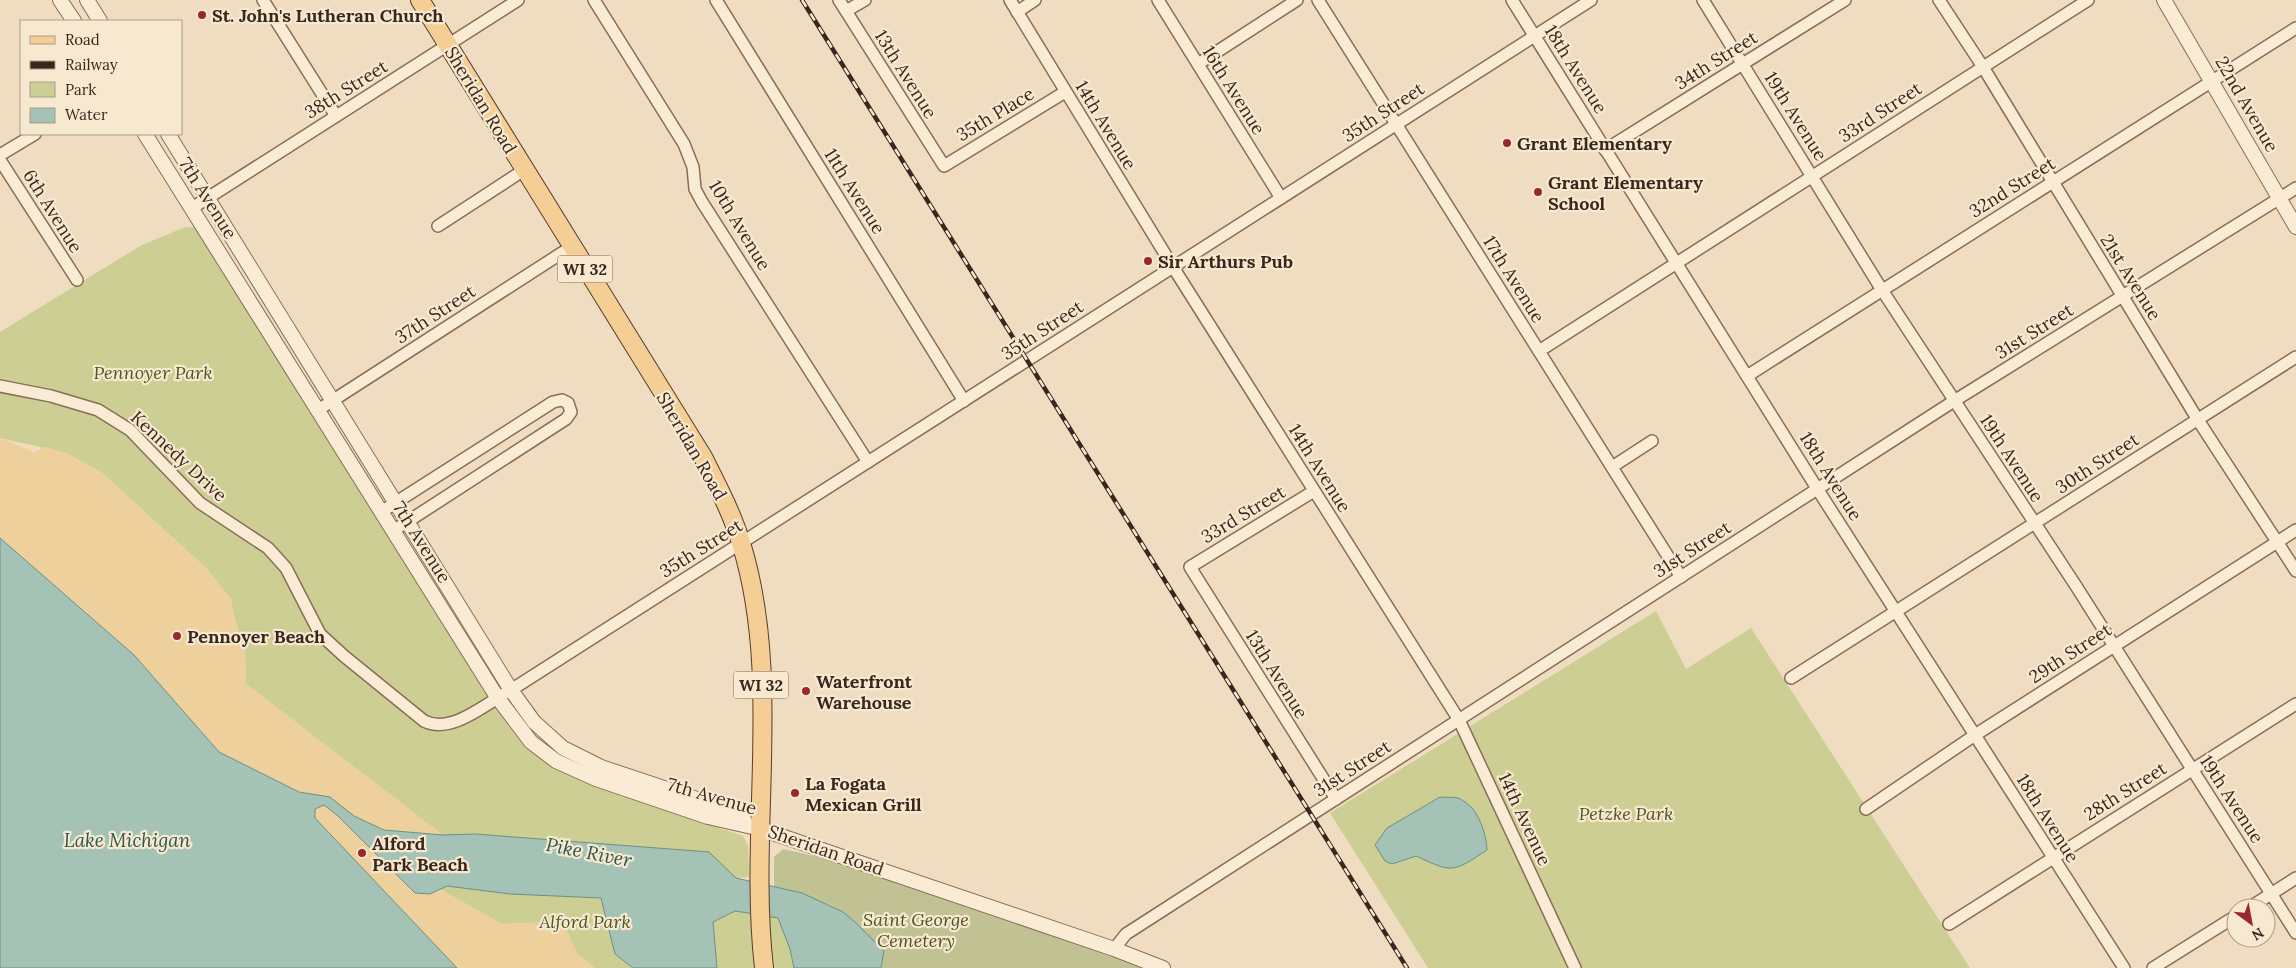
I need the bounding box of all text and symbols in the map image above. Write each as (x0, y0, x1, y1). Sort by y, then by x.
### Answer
place label: St. John's Lutheran Church (212, 4, 443, 27)
marker: St. John's Lutheran Church (196, 9, 208, 21)
legend (20, 20, 182, 135)
street label: 18th Avenue (1540, 20, 1612, 118)
street label: 13th Avenue (870, 25, 942, 123)
street label: 34th Street (1670, 26, 1762, 94)
text: Road (65, 30, 100, 49)
street label: 16th Avenue (1198, 41, 1271, 139)
street label: Sheridan Road (440, 42, 522, 158)
street label: 22nd Avenue (2210, 52, 2284, 156)
street label: 38th Street (300, 54, 392, 124)
text: Railway (65, 55, 118, 74)
street label: 19th Avenue (1760, 67, 1833, 165)
street label: 14th Avenue (1070, 76, 1142, 174)
street label: 35th Street (1338, 77, 1428, 147)
street label: 33rd Street (1834, 77, 1926, 147)
text: Park (65, 80, 96, 99)
street label: 35th Place (952, 82, 1038, 146)
text: Water (65, 105, 108, 124)
place label: Grant Elementary (1517, 132, 1672, 155)
marker: Grant Elementary (1501, 137, 1513, 149)
street label: 11th Avenue (820, 144, 890, 238)
street label: 32nd Street (1965, 151, 2059, 222)
street label: 7th Avenue (174, 153, 242, 243)
street label: 6th Avenue (18, 165, 88, 257)
place label: Grant Elementary School (1548, 171, 1703, 215)
street label: 10th Avenue (704, 176, 776, 275)
marker: Grant Elementary School (1532, 186, 1544, 198)
street label: 21st Avenue (2095, 230, 2167, 325)
street label: 17th Avenue (1478, 231, 1550, 327)
place label: Sir Arthurs Pub (1158, 250, 1293, 273)
road number: WI 32 (558, 255, 612, 282)
marker: Sir Arthurs Pub (1142, 255, 1154, 267)
street label: 37th Street (390, 279, 480, 349)
street label: 35th Street (997, 295, 1087, 365)
street label: 31st Street (1991, 298, 2077, 364)
park label: Pennoyer Park (93, 361, 213, 384)
street label: Sheridan Road (652, 388, 732, 504)
street label: Kennedy Drive (126, 406, 232, 507)
street label: 19th Avenue (1975, 410, 2049, 507)
street label: 14th Avenue (1284, 420, 1356, 517)
street label: 18th Avenue (1795, 427, 1867, 525)
street label: 30th Street (2051, 428, 2143, 498)
street label: 33rd Street (1197, 480, 1289, 548)
street label: 7th Avenue (388, 497, 456, 587)
street label: 35th Street (655, 513, 747, 582)
street label: 31st Street (1649, 515, 1735, 583)
street label: 29th Street (2024, 618, 2116, 688)
place label: Pennoyer Beach (187, 625, 325, 648)
street label: 13th Avenue (1241, 625, 1313, 723)
marker: Pennoyer Beach (171, 630, 183, 642)
place label: Waterfront Warehouse (816, 670, 913, 714)
road number: WI 32 (734, 672, 788, 698)
marker: Waterfront Warehouse (800, 685, 812, 697)
street label: 31st Street (1309, 734, 1395, 802)
street label: 19th Avenue (2195, 751, 2269, 848)
street label: 28th Street (2079, 757, 2171, 825)
street label: 14th Avenue (1493, 769, 1557, 869)
street label: 18th Avenue (2012, 769, 2084, 867)
street label: 7th Avenue (665, 772, 760, 820)
place label: La Fogata Mexican Grill (805, 772, 922, 816)
marker: La Fogata Mexican Grill (789, 787, 801, 799)
park label: Petzke Park (1579, 802, 1673, 825)
street label: Sheridan Road (765, 819, 887, 881)
water label: Lake Michigan (64, 828, 191, 852)
place label: Alford Park Beach (372, 832, 468, 876)
water label: Pike River (544, 832, 634, 872)
marker: Alford Park Beach (356, 847, 368, 859)
north arrow (2226, 898, 2276, 948)
park label: Saint George Cemetery (863, 908, 969, 952)
park label: Alford Park (538, 910, 631, 933)
text: N (2248, 924, 2267, 945)

